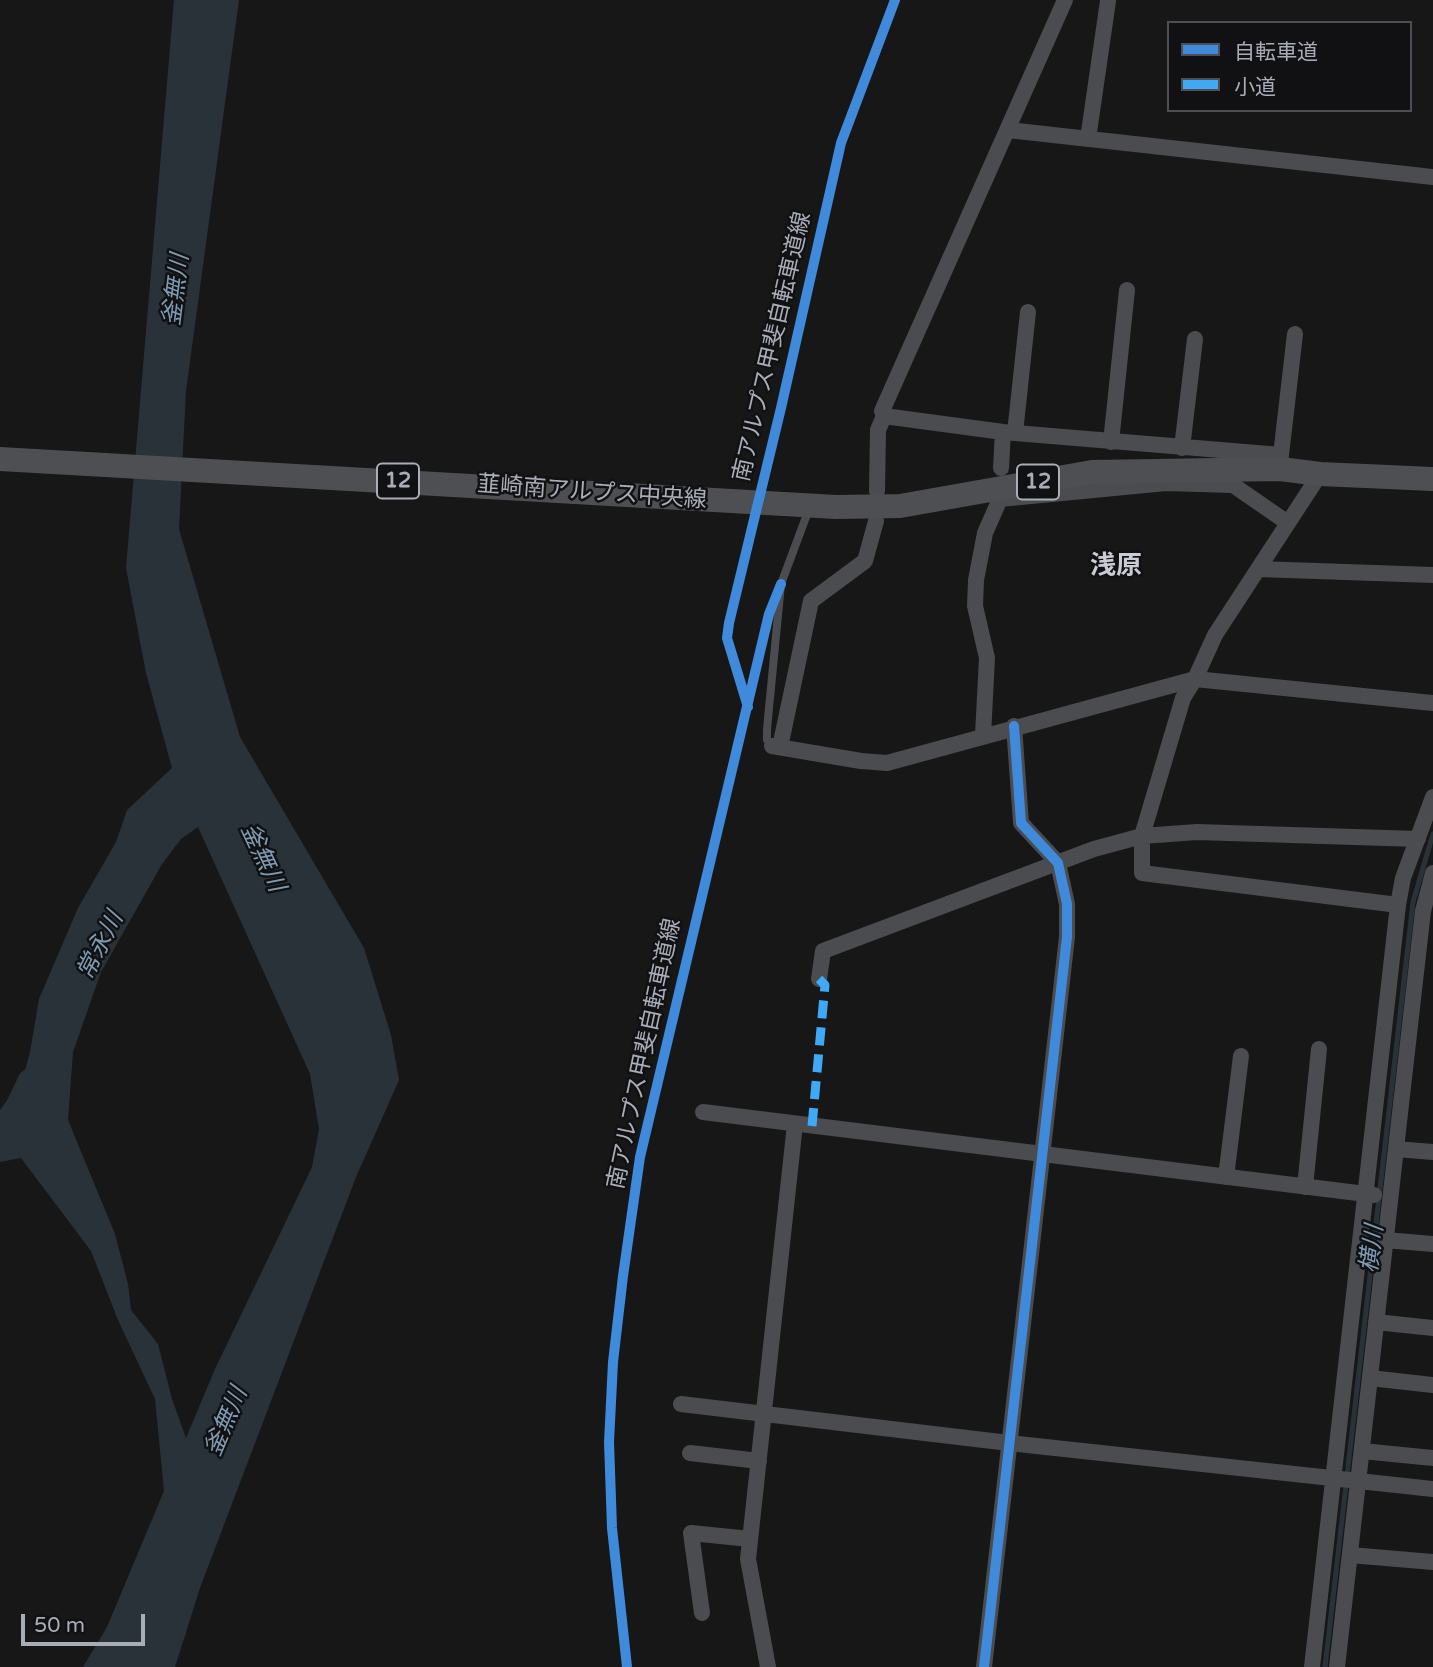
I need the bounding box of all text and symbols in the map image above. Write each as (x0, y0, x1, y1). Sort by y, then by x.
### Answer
legend (1167, 21, 1412, 112)
text: 自転車道 (1234, 40, 1318, 65)
text: 小道 (1234, 75, 1276, 100)
street label: 南アルプス甲斐自転車道線 (729, 209, 817, 485)
water label: 釜無川 (158, 253, 196, 327)
road number: 12 (377, 463, 419, 498)
road number: 12 (1017, 464, 1059, 500)
street label: 韮崎南アルプス中央線 (476, 471, 708, 515)
district label: 浅原 (1090, 551, 1142, 583)
water label: 釜無川 (234, 819, 290, 897)
water label: 常永川 (72, 907, 130, 985)
street label: 南アルプス甲斐自転車道線 (603, 916, 687, 1192)
water label: 横川 (1356, 1223, 1390, 1275)
water label: 釜無川 (200, 1383, 254, 1461)
scale bar (24, 1600, 149, 1644)
text: 50 m (34, 1613, 85, 1638)

